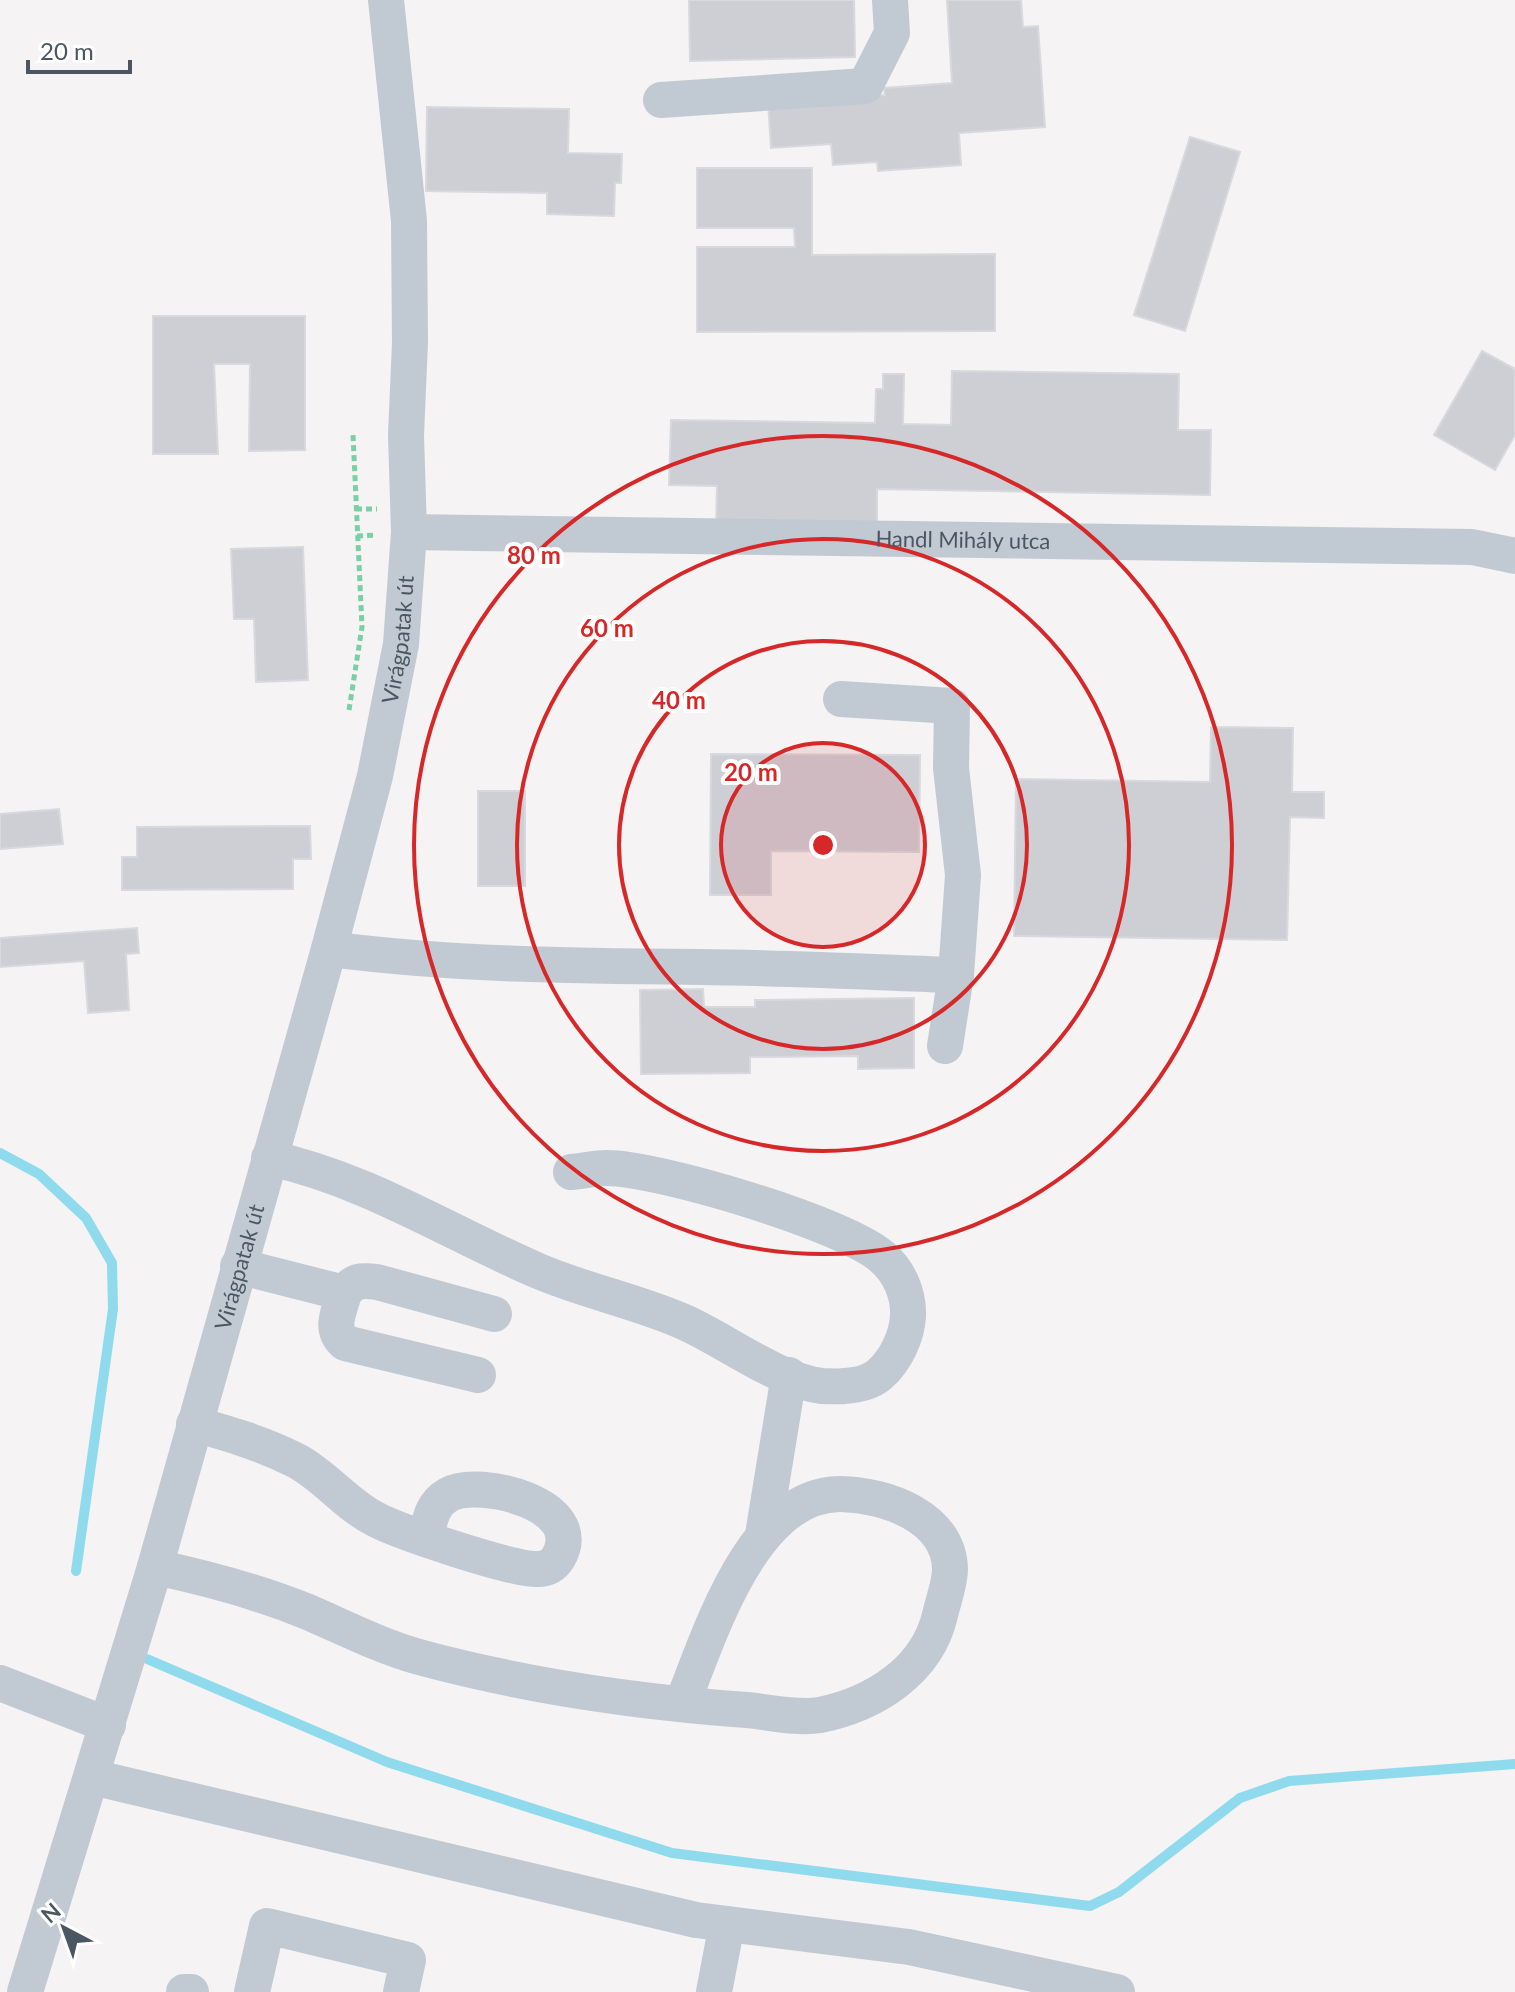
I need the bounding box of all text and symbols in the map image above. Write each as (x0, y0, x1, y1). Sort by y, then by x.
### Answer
scale bar (28, 24, 130, 74)
text: 20 m (40, 36, 94, 65)
street label: Handl Mihály utca (875, 525, 1051, 554)
text: 80 m (507, 540, 561, 569)
street label: Virágpatak út (376, 574, 419, 706)
text: 60 m (580, 613, 634, 642)
text: 40 m (652, 685, 706, 714)
text: 20 m (724, 757, 778, 786)
centre of rings (809, 831, 837, 859)
street label: Virágpatak út (208, 1201, 270, 1333)
north arrow (24, 1888, 104, 1968)
text: N (35, 1897, 66, 1928)

